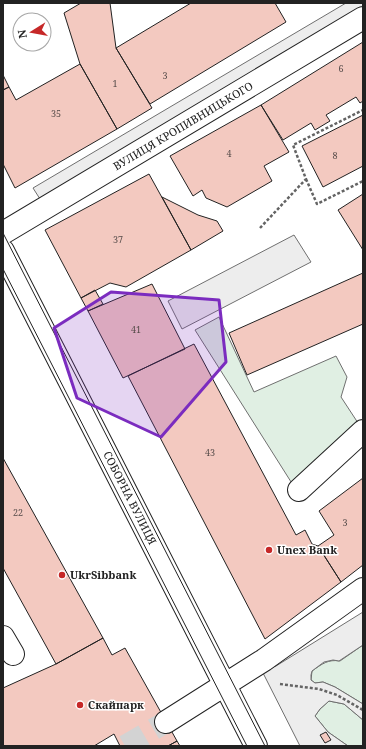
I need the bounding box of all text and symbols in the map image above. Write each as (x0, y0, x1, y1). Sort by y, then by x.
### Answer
north arrow (12, 12, 52, 52)
text: N (13, 28, 30, 40)
house number: 6 (338, 62, 344, 75)
house number: 3 (162, 69, 168, 82)
house number: 1 (112, 77, 118, 90)
street label: ВУЛИЦЯ КРОПИВНИЦЬКОГО (110, 78, 255, 173)
house number: 35 (51, 107, 61, 120)
house number: 4 (226, 147, 232, 160)
house number: 8 (332, 149, 338, 162)
house number: 37 (113, 233, 123, 246)
house number: 41 (131, 323, 141, 336)
house number: 43 (205, 446, 215, 459)
street label: СОБОРНА ВУЛИЦЯ (100, 448, 161, 547)
house number: 22 (13, 506, 23, 519)
house number: 3 (342, 516, 348, 529)
place label: Unex Bank (277, 542, 337, 557)
marker: Unex Bank (264, 545, 274, 555)
place label: UkrSibbank (70, 567, 136, 582)
marker: UkrSibbank (57, 570, 67, 580)
place label: Скайпарк (88, 697, 144, 712)
marker: Скайпарк (75, 700, 85, 710)

